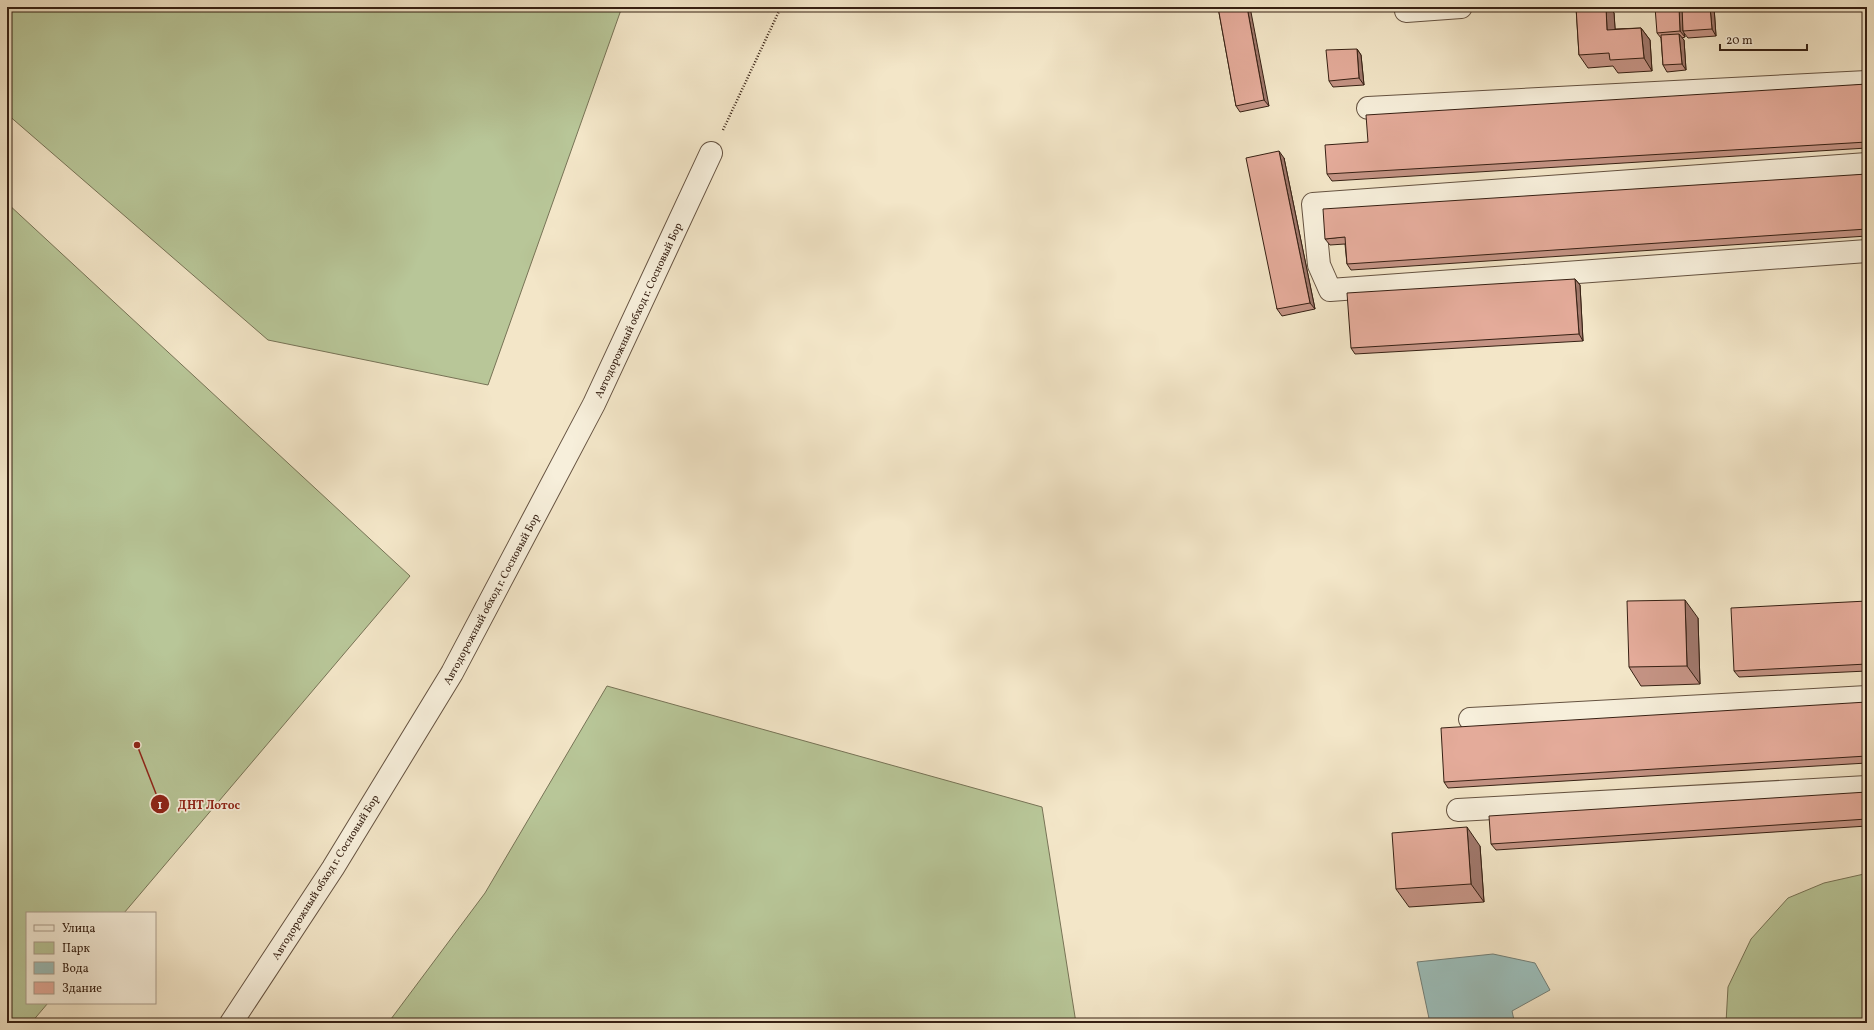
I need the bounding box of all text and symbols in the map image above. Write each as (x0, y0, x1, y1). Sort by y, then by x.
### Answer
scale bar (1720, 26, 1807, 52)
text: 20 m (1726, 33, 1753, 49)
street label: Автодорожный обход г. Сосновый Бор (592, 220, 687, 401)
street label: Автодорожный обход г. Сосновый Бор (441, 511, 544, 688)
callout: ДНТ Лотос (150, 792, 248, 816)
street label: Автодорожный обход г. Сосновый Бор (269, 792, 383, 963)
text: 1 (158, 798, 163, 814)
text: ДНТ Лотос (178, 798, 241, 814)
legend (26, 912, 156, 1004)
text: Улица (62, 921, 95, 937)
text: Парк (62, 941, 90, 957)
text: Вода (62, 961, 89, 977)
text: Здание (62, 981, 102, 997)

